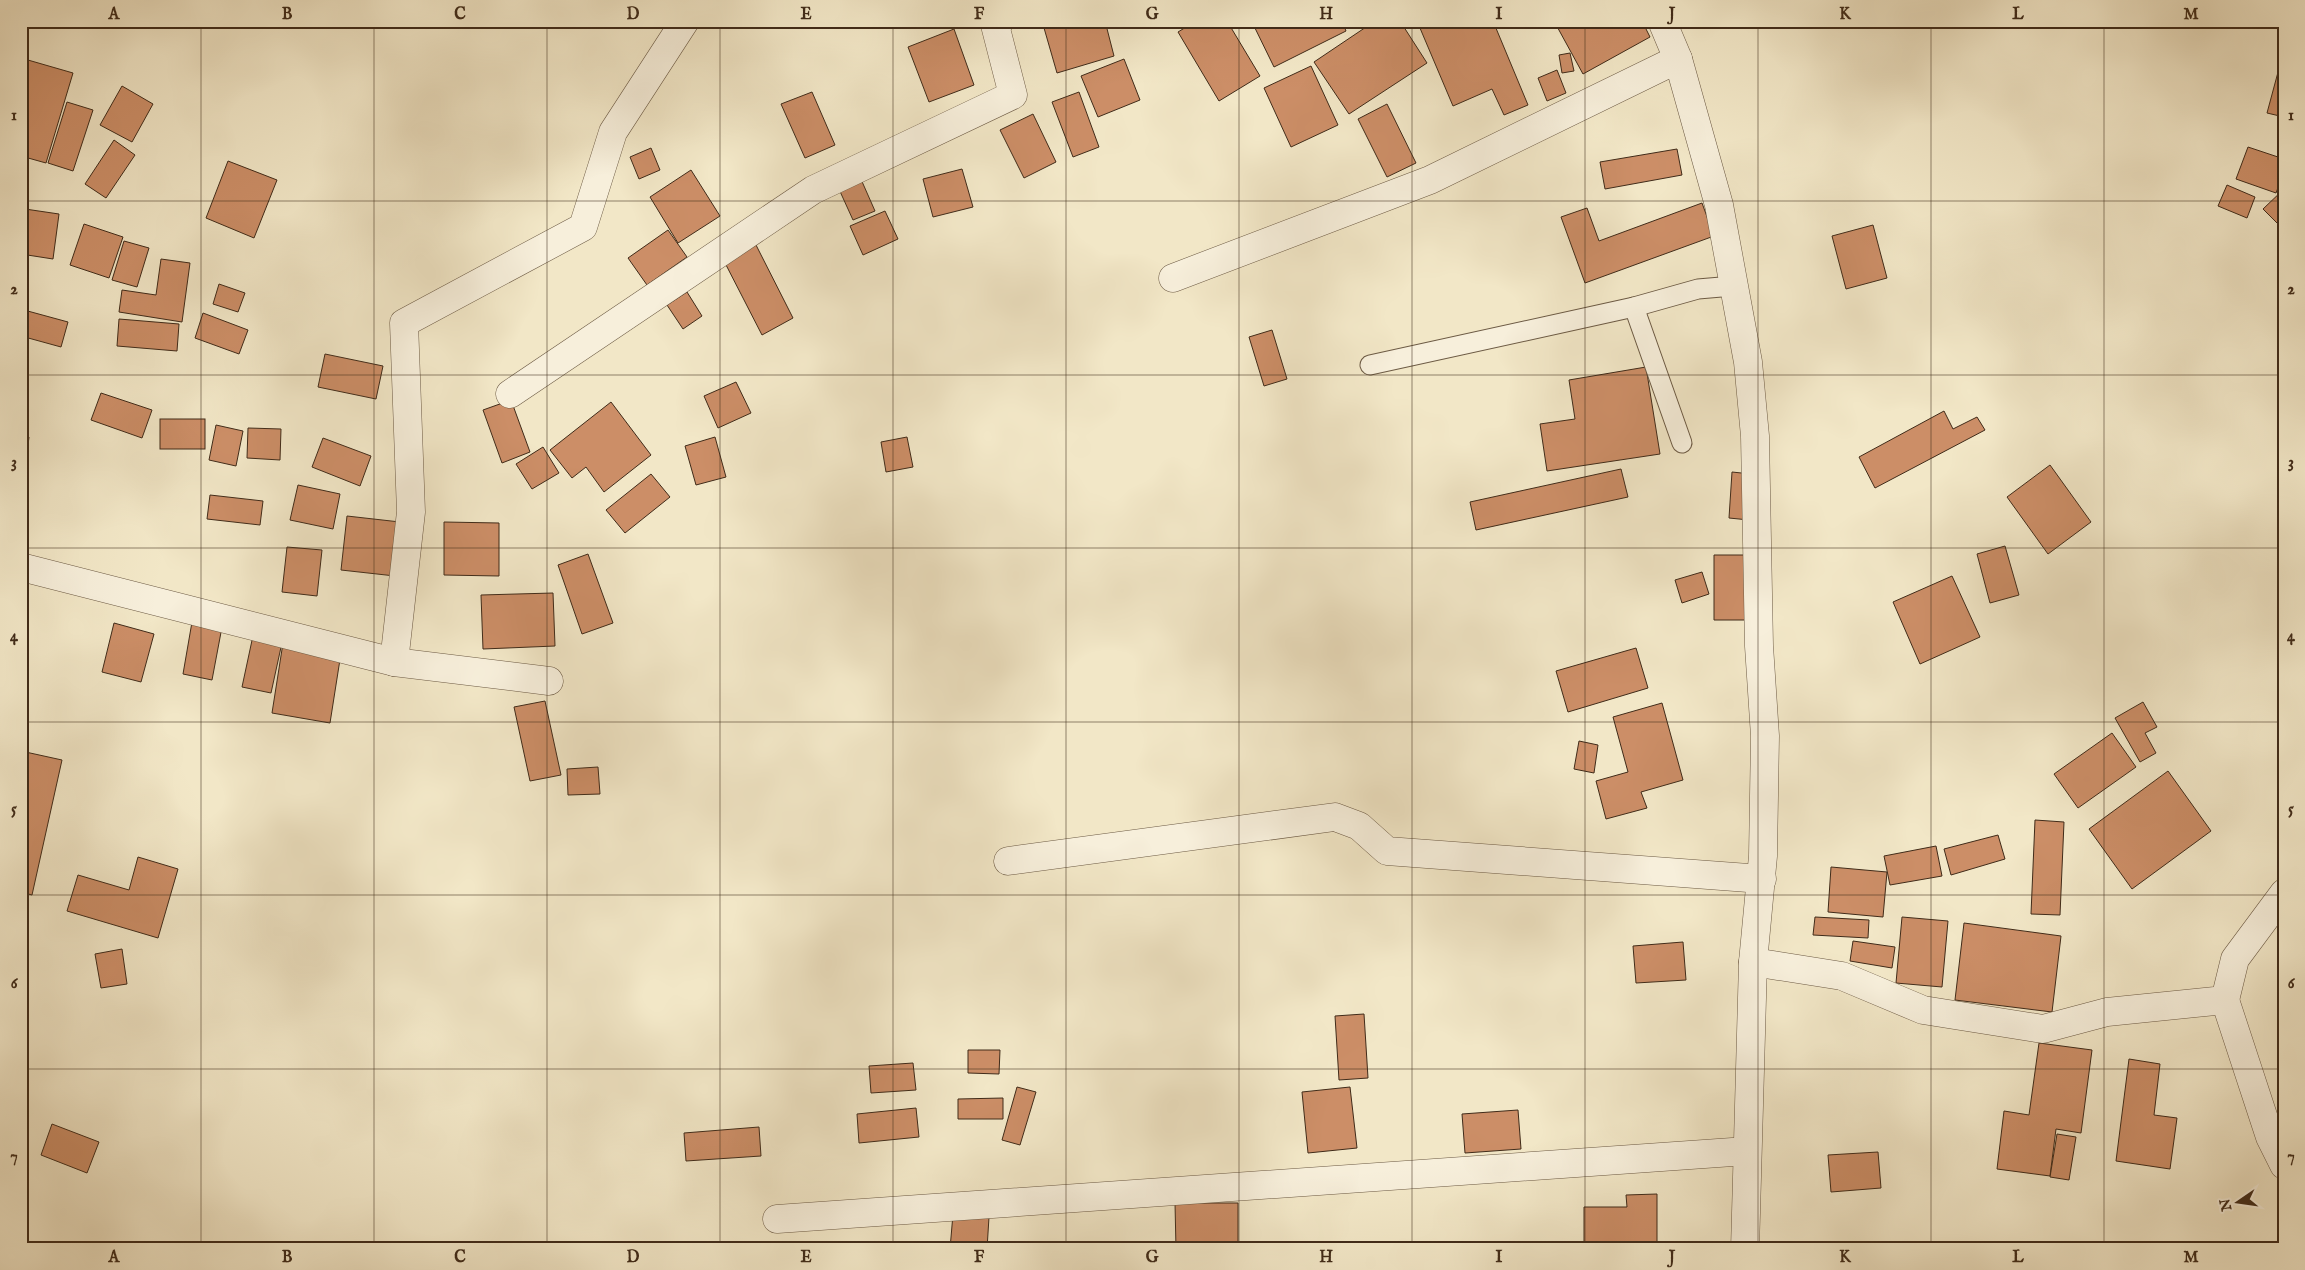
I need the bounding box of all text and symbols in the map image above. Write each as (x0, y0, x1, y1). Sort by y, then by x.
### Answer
text: A (108, 5, 121, 25)
text: B (282, 5, 293, 25)
text: C (454, 5, 466, 25)
text: D (627, 5, 640, 25)
text: E (800, 5, 812, 25)
text: F (974, 5, 985, 25)
text: G (1146, 5, 1159, 25)
text: H (1319, 5, 1333, 25)
text: I (1496, 5, 1503, 25)
text: J (1667, 5, 1676, 25)
text: K (1839, 5, 1852, 25)
text: L (2012, 5, 2024, 25)
text: M (2183, 5, 2199, 25)
text: 1 (11, 106, 17, 126)
text: 1 (2288, 106, 2294, 126)
text: 2 (10, 280, 18, 300)
text: 2 (2287, 280, 2295, 300)
text: 3 (11, 453, 17, 473)
text: 3 (2288, 453, 2294, 473)
text: 4 (10, 627, 19, 647)
text: 4 (2287, 627, 2296, 647)
text: 5 (11, 800, 17, 820)
text: 5 (2288, 800, 2294, 820)
text: 6 (11, 974, 19, 994)
text: 6 (2288, 974, 2296, 994)
text: 7 (10, 1147, 18, 1167)
text: 7 (2287, 1147, 2295, 1167)
north arrow (2212, 1178, 2262, 1228)
text: N (2216, 1197, 2237, 1214)
text: A (108, 1248, 121, 1268)
text: B (282, 1248, 293, 1268)
text: C (454, 1248, 466, 1268)
text: D (627, 1248, 640, 1268)
text: E (800, 1248, 812, 1268)
text: F (974, 1248, 985, 1268)
text: G (1146, 1248, 1159, 1268)
text: H (1319, 1248, 1333, 1268)
text: I (1496, 1248, 1503, 1268)
text: J (1667, 1248, 1676, 1268)
text: K (1839, 1248, 1852, 1268)
text: L (2012, 1248, 2024, 1268)
text: M (2183, 1248, 2199, 1268)

